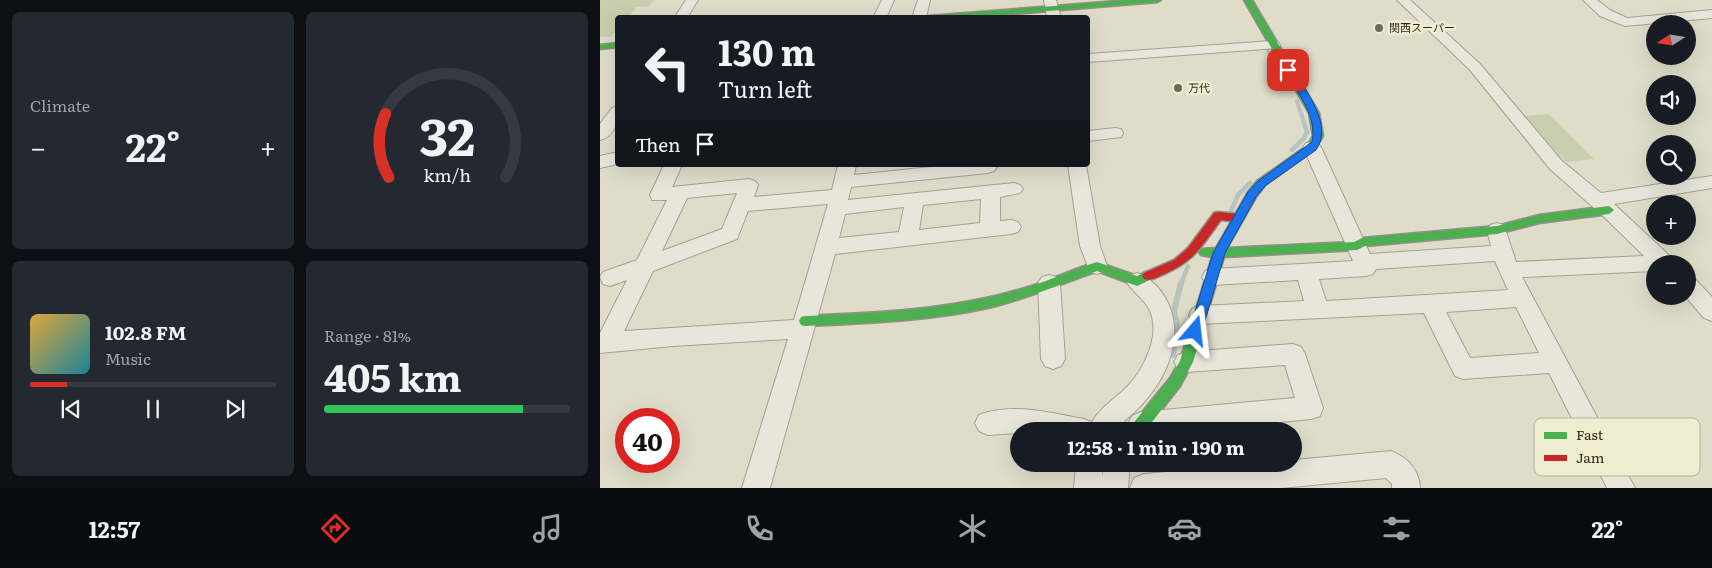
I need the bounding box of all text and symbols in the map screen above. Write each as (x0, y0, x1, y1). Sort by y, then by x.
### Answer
north arrow (1646, 15, 1696, 65)
map controls (1646, 15, 1696, 305)
place label: 関西スーパー (1389, 19, 1455, 35)
marker: 関西スーパー (1373, 22, 1385, 34)
text: 130 m (718, 25, 815, 77)
icon: left (635, 35, 700, 100)
pin (1267, 49, 1309, 91)
icon: arrive (1274, 56, 1302, 84)
text: Turn left (718, 72, 812, 105)
button: sound (1646, 75, 1696, 125)
place label: 万代 (1188, 79, 1210, 95)
marker: 万代 (1172, 82, 1184, 94)
text: Climate (30, 93, 90, 117)
text: 32 (419, 95, 475, 172)
text: 22° (126, 117, 180, 174)
text: − (30, 125, 46, 167)
text: + (260, 125, 276, 167)
text: Then (635, 130, 681, 158)
icon: arrive (691, 130, 719, 158)
button: search (1646, 135, 1696, 185)
text: km/h (423, 161, 471, 188)
button: + (1646, 195, 1696, 245)
button: − (1646, 255, 1696, 305)
position arrow (1168, 304, 1220, 356)
text: 102.8 FM (105, 318, 187, 346)
text: Range · 81% (324, 323, 411, 347)
text: Music (105, 346, 151, 370)
text: 405 km (324, 347, 462, 404)
icon: previous (57, 395, 85, 423)
icon: pause (139, 395, 167, 423)
icon: next (221, 395, 249, 423)
speed limit sign: 40 (615, 408, 680, 473)
legend (1534, 418, 1700, 476)
text: Fast (1576, 424, 1604, 444)
text: 12:58 · 1 min · 190 m (1067, 433, 1245, 461)
text: Jam (1576, 447, 1605, 467)
icon: directions (318, 511, 353, 546)
icon: music (530, 511, 565, 546)
icon: phone (742, 511, 777, 546)
icon: climate (955, 511, 990, 546)
icon: car (1167, 511, 1202, 546)
icon: filters (1379, 511, 1414, 546)
text: 12:57 (89, 512, 140, 545)
text: 22° (1591, 512, 1623, 545)

